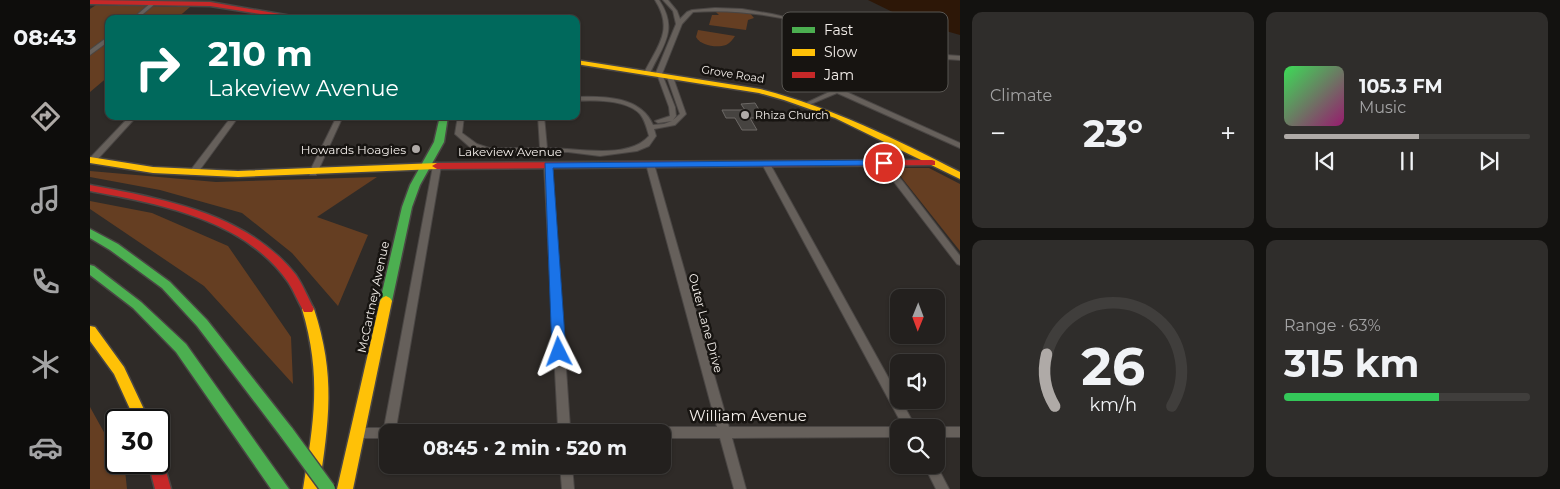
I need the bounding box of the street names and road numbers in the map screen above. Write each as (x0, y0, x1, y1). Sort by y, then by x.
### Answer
street label: Grove Road (700, 62, 766, 86)
street label: Lakeview Avenue (458, 144, 562, 159)
street label: McCartney Avenue (354, 240, 392, 354)
street label: Outer Lane Drive (686, 272, 726, 374)
street label: William Avenue (689, 406, 807, 425)

